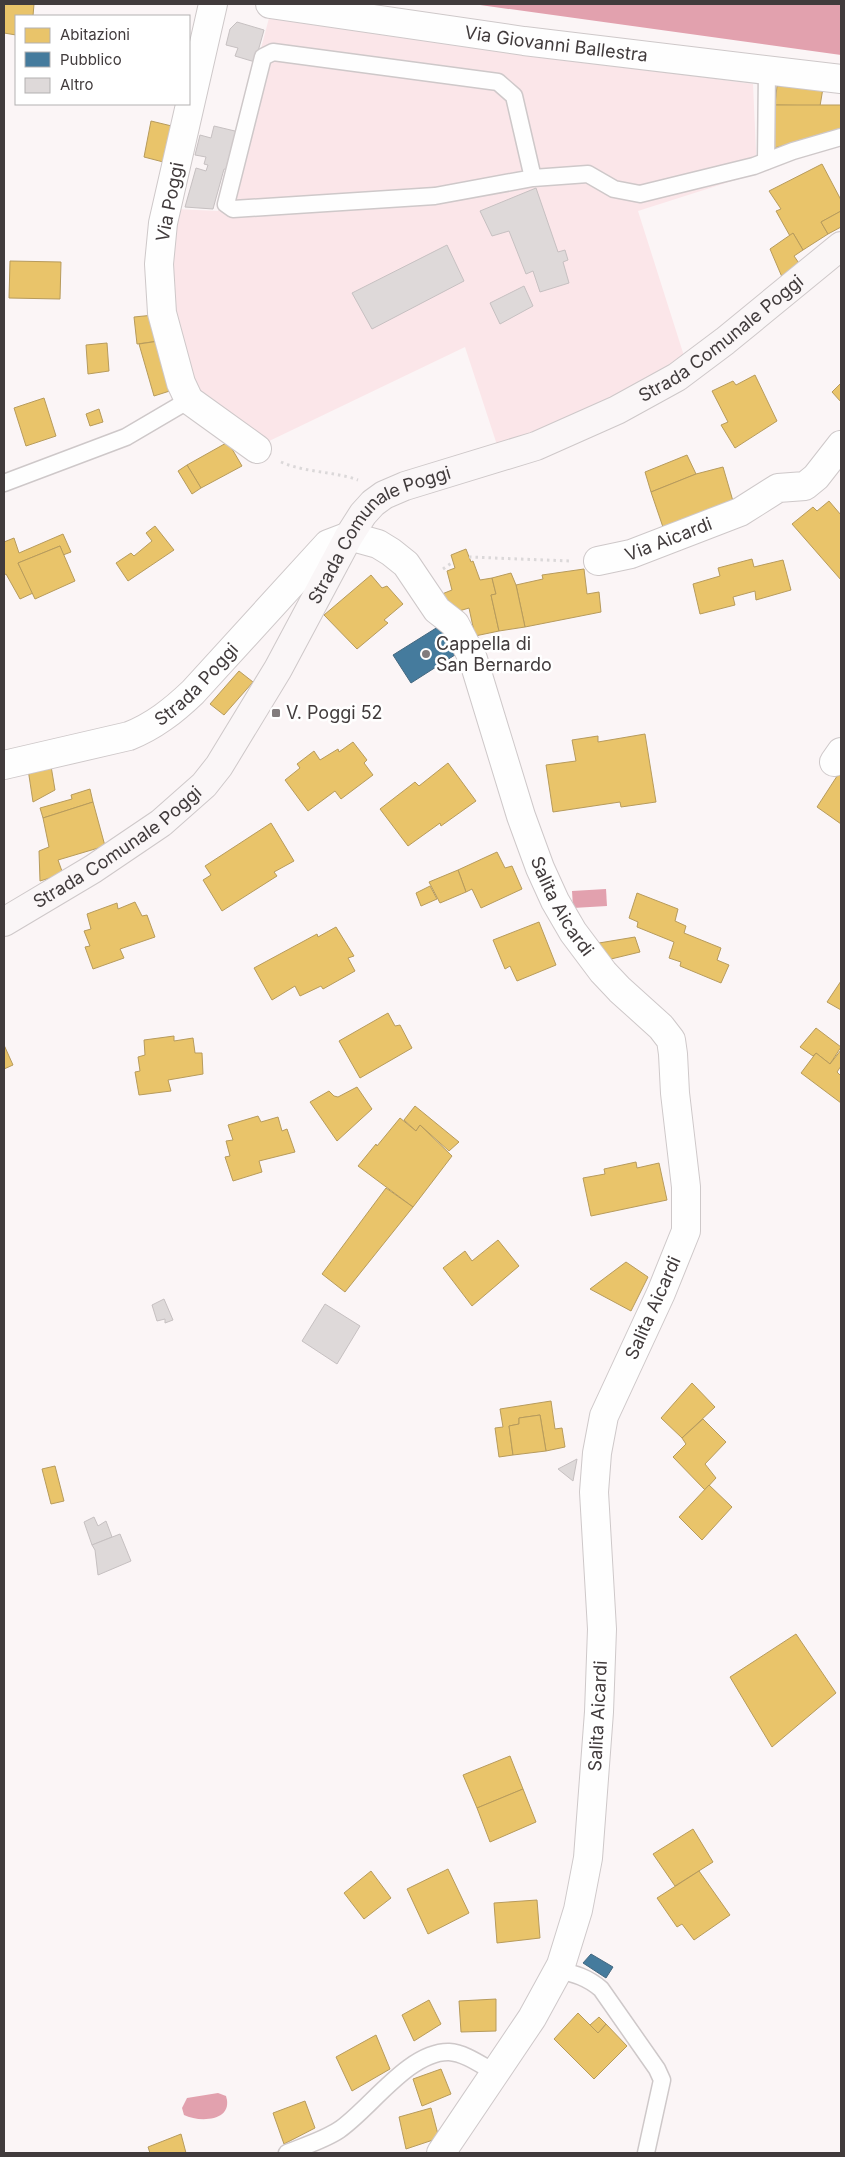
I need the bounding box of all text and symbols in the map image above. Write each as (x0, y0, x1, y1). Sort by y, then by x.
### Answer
legend (15, 15, 190, 105)
street label: Via Giovanni Ballestra (463, 21, 649, 66)
text: Abitazioni (60, 25, 130, 44)
text: Pubblico (60, 50, 122, 69)
text: Altro (60, 75, 94, 94)
street label: Via Poggi (152, 160, 188, 243)
street label: Strada Comunale Poggi (635, 270, 807, 406)
street label: Strada Comunale Poggi (304, 462, 453, 607)
street label: Via Aicardi (622, 513, 715, 565)
place label: Cappella di San Bernardo (436, 633, 552, 675)
street label: Strada Poggi (150, 639, 242, 730)
marker: Cappella di San Bernardo (420, 648, 432, 660)
place label: V. Poggi 52 (286, 702, 383, 723)
marker: V. Poggi 52 (270, 707, 282, 719)
street label: Strada Comunale Poggi (29, 781, 205, 912)
street label: Salita Aicardi (527, 854, 598, 960)
street label: Salita Aicardi (620, 1253, 685, 1363)
street label: Salita Aicardi (584, 1660, 611, 1772)

